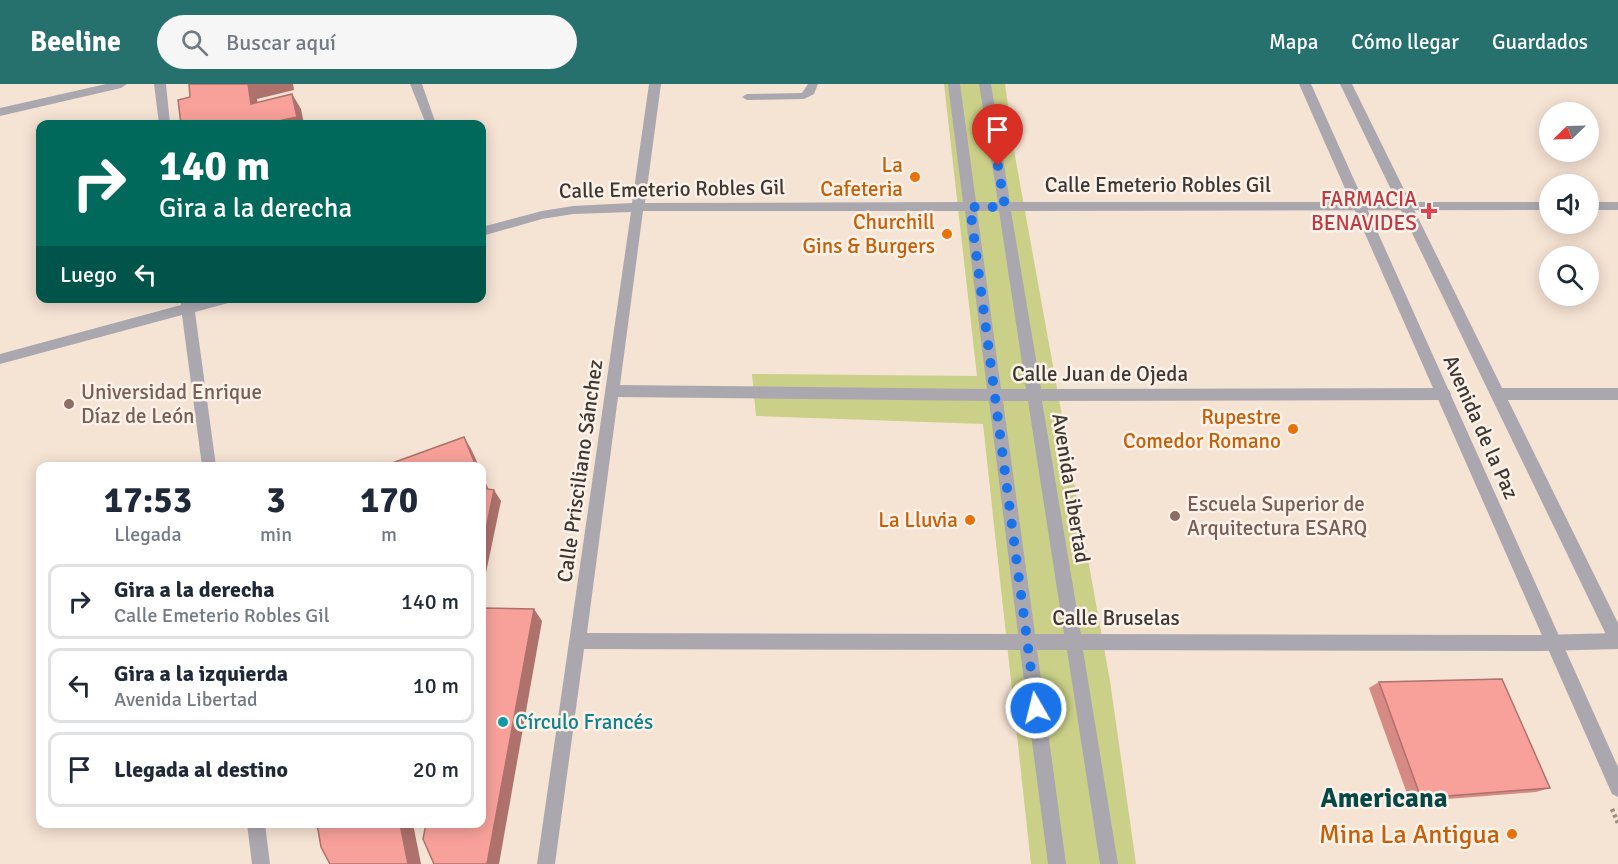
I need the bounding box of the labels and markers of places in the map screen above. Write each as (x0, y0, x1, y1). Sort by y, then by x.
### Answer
pin (972, 104, 1023, 166)
place label: La Cafeteria (820, 152, 903, 202)
marker: La Cafeteria (908, 170, 922, 184)
place label: FARMACIA BENAVIDES (1311, 186, 1417, 236)
marker: FARMACIA BENAVIDES (1422, 204, 1436, 218)
place label: Churchill Gins & Burgers (803, 209, 935, 259)
marker: Churchill Gins & Burgers (940, 227, 954, 241)
place label: Universidad Enrique Díaz de León (81, 379, 262, 429)
marker: Universidad Enrique Díaz de León (62, 397, 76, 411)
place label: Rupestre Comedor Romano (1123, 404, 1281, 454)
marker: Rupestre Comedor Romano (1286, 422, 1300, 436)
place label: Escuela Superior de Arquitectura ESARQ (1187, 491, 1367, 541)
place label: La Lluvia (878, 507, 958, 533)
marker: Escuela Superior de Arquitectura ESARQ (1168, 509, 1182, 523)
marker: La Lluvia (963, 513, 977, 527)
place label: Círculo Francés (515, 709, 653, 735)
marker: Círculo Francés (496, 715, 510, 729)
place label: Mina La Antigua (1319, 819, 1500, 851)
marker: Mina La Antigua (1505, 827, 1519, 841)

